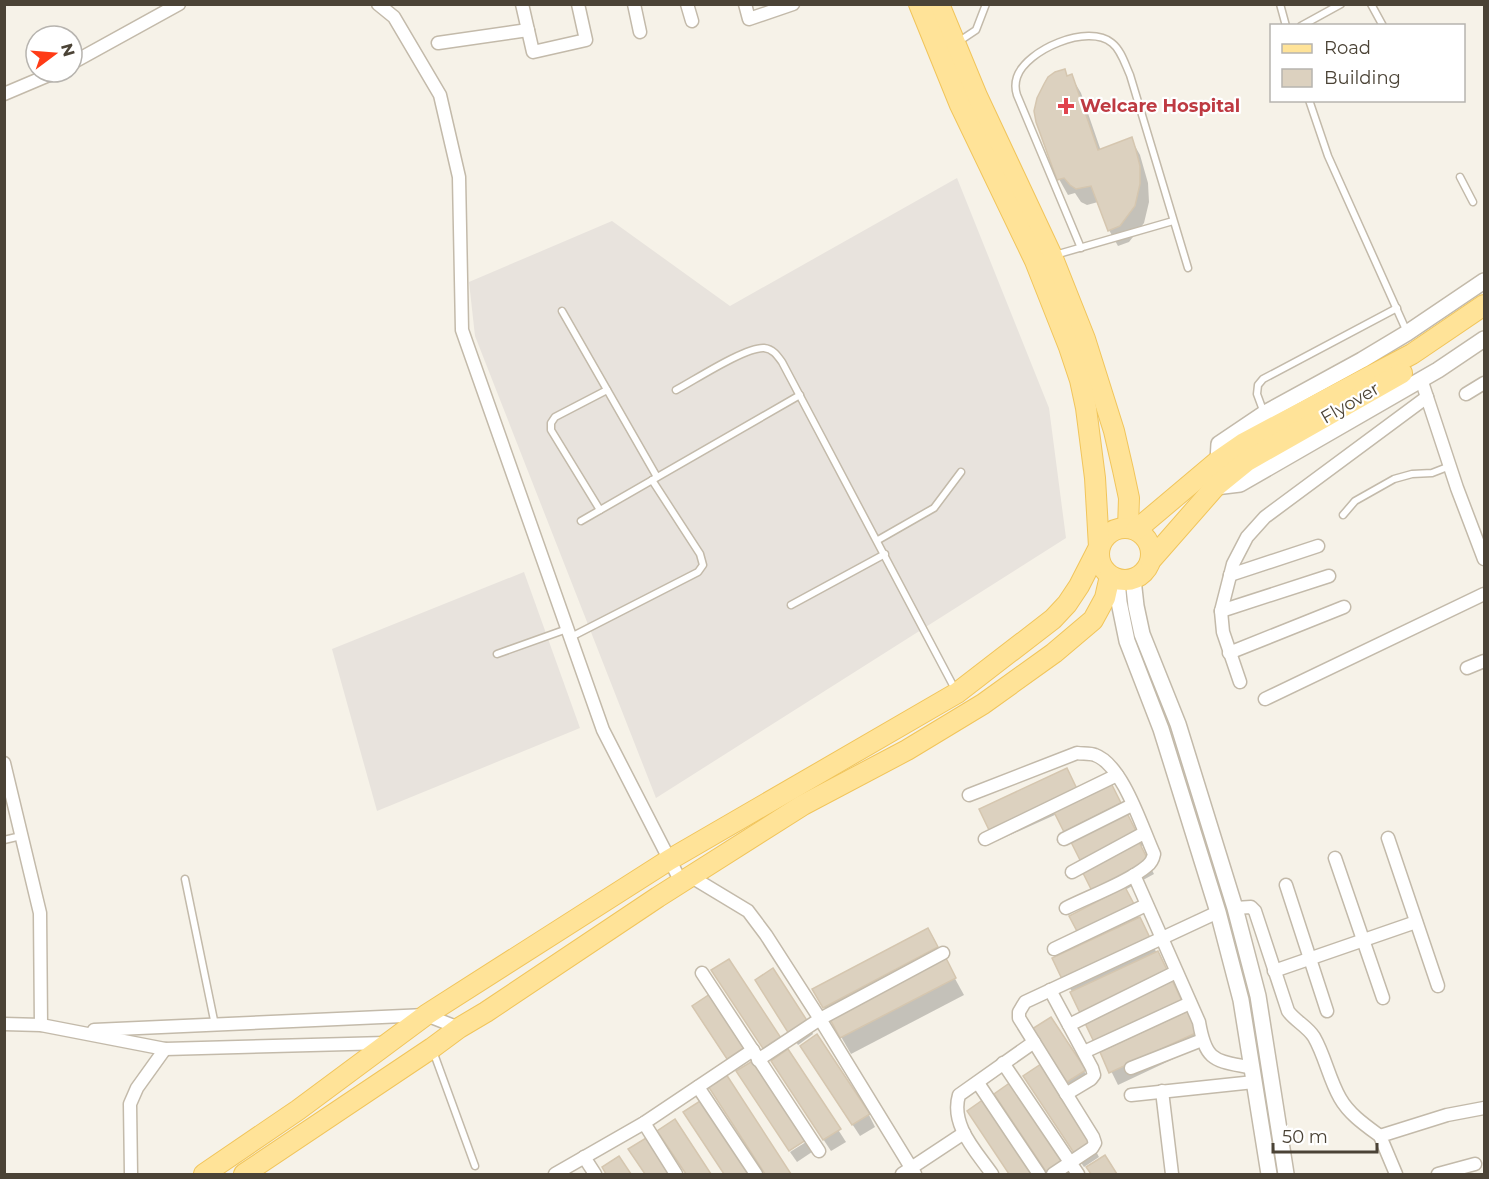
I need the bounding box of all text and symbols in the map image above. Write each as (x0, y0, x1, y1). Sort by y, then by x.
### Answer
north arrow (24, 24, 84, 84)
legend (1270, 24, 1465, 102)
text: Road (1324, 37, 1371, 59)
text: N (57, 41, 79, 59)
text: Building (1324, 67, 1401, 89)
place label: Welcare Hospital (1080, 95, 1240, 117)
marker: Welcare Hospital (1057, 97, 1075, 115)
street label: Flyover (1317, 377, 1383, 429)
scale bar (1273, 1116, 1376, 1154)
text: 50 m (1282, 1126, 1328, 1148)

